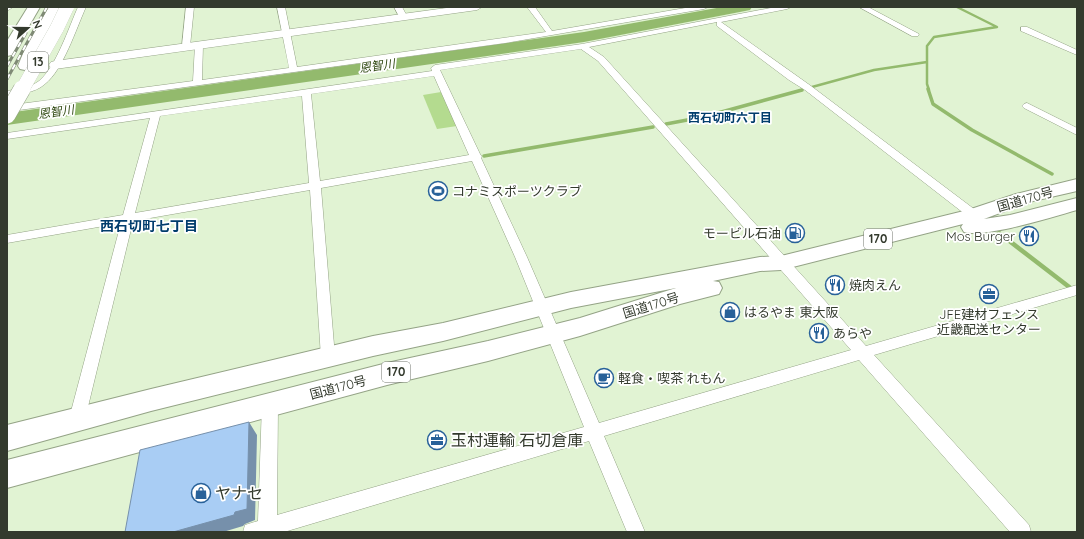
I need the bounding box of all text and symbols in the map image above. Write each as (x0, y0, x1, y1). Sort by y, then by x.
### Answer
north arrow (8, 8, 48, 48)
text: N (29, 18, 45, 31)
road number: 13 (28, 52, 48, 72)
water label: 恩智川 (358, 55, 398, 75)
water label: 恩智川 (37, 101, 77, 121)
district label: 西石切町六丁目 (688, 110, 772, 125)
sports icon: コナミスポーツクラブ (427, 180, 449, 202)
place label: コナミスポーツクラブ (452, 183, 582, 199)
street label: 国道170号 (995, 183, 1055, 215)
district label: 西石切町七丁目 (100, 217, 198, 235)
fuel station icon: モービル石油 (784, 222, 806, 244)
place label: モービル石油 (703, 225, 781, 241)
restaurant icon: Mos Burger (1018, 225, 1040, 247)
place label: Mos Burger (946, 228, 1015, 244)
road number: 170 (864, 229, 892, 249)
restaurant icon: 焼肉えん (824, 274, 846, 296)
place label: 焼肉えん (849, 277, 901, 293)
office icon: JFE建材フェンス 近畿配送センター (978, 283, 1000, 305)
street label: 国道170号 (621, 289, 681, 321)
shop icon: はるやま 東大阪 (719, 301, 741, 323)
place label: はるやま 東大阪 (744, 304, 839, 320)
place label: JFE建材フェンス 近畿配送センター (937, 306, 1041, 337)
restaurant icon: あらや (808, 322, 830, 344)
place label: あらや (833, 325, 872, 341)
road number: 170 (382, 362, 410, 382)
cafe icon: 軽食・喫茶 れもん (593, 367, 615, 389)
place label: 軽食・喫茶 れもん (618, 370, 726, 386)
street label: 国道170号 (308, 372, 368, 402)
office icon: 玉村運輸 石切倉庫 (426, 429, 448, 451)
place label: 玉村運輸 石切倉庫 (451, 430, 583, 450)
shop icon: ヤナセ (190, 482, 212, 504)
place label: ヤナセ (215, 483, 263, 503)

